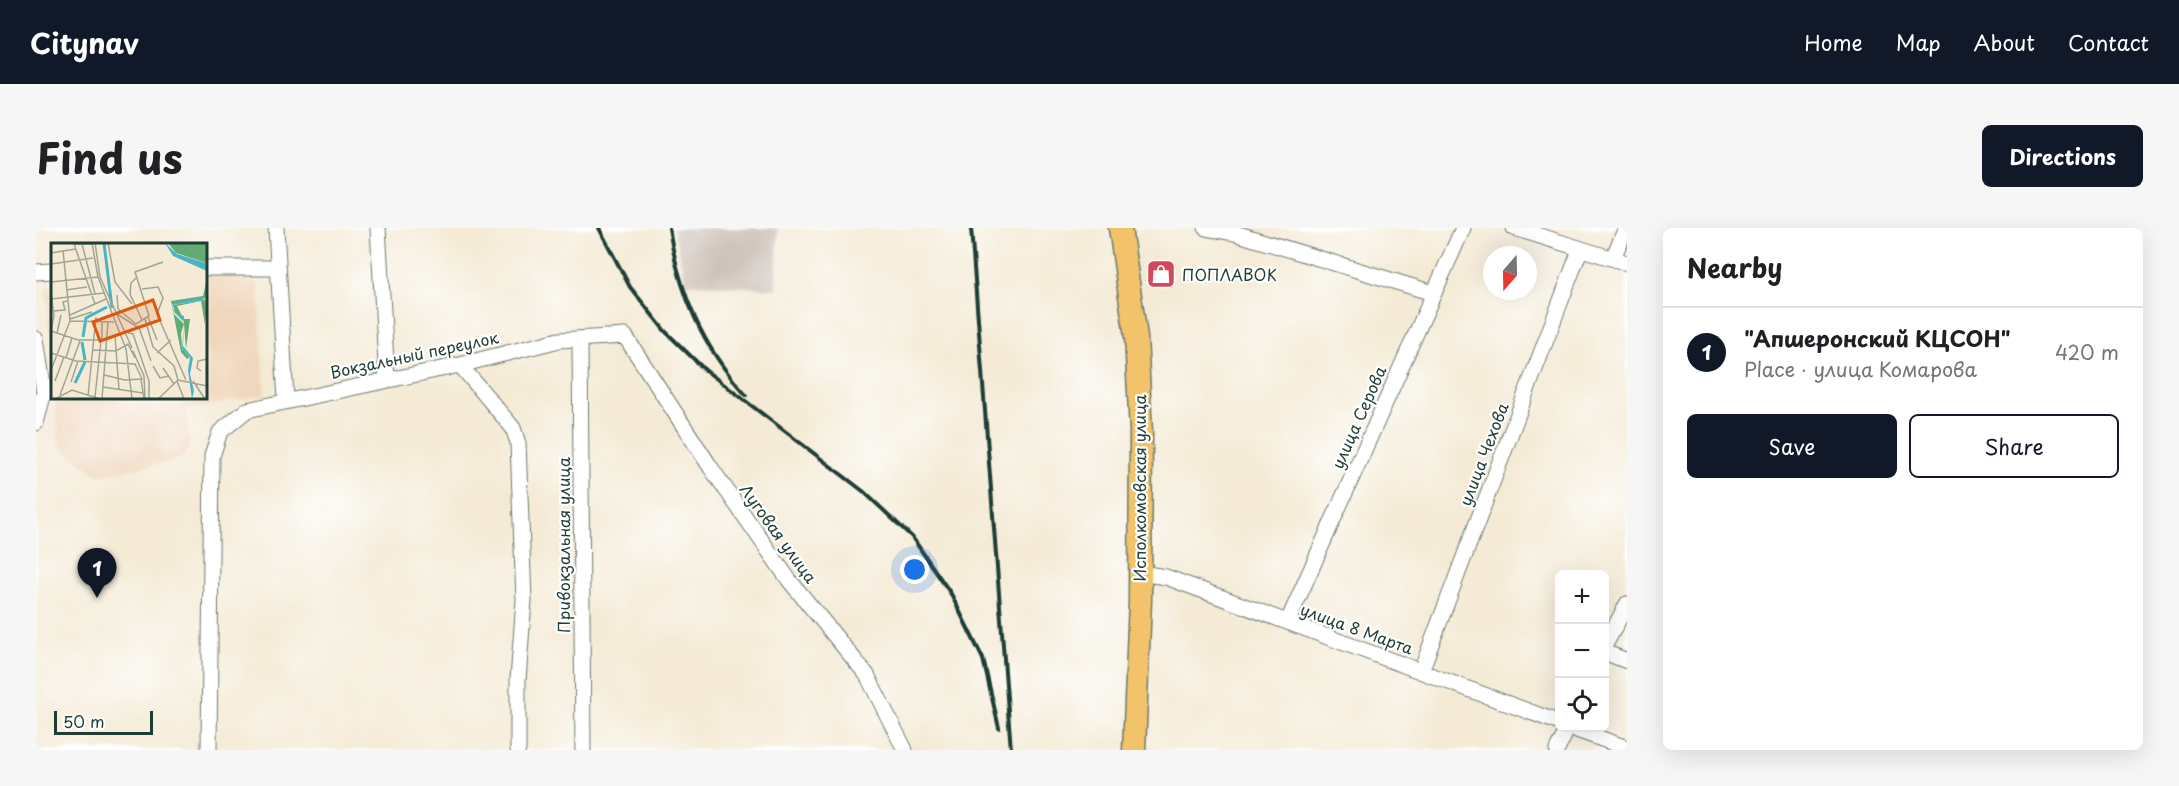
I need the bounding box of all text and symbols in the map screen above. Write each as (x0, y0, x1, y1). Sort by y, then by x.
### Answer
text: Citynav (30, 21, 139, 64)
text: Home (1804, 26, 1863, 58)
text: Map (1896, 26, 1941, 58)
text: About (1974, 26, 2035, 58)
text: Contact (2068, 26, 2149, 58)
text: Find us (36, 125, 183, 188)
button: Directions (1982, 125, 2143, 187)
inset map (51, 243, 207, 399)
north arrow (1483, 246, 1537, 300)
text: Nearby (1687, 248, 1782, 287)
shop icon: ПОПЛАВОК (1145, 258, 1177, 290)
place label: ПОПЛАВОК (1182, 262, 1277, 286)
text: "Апшеронский КЦСОН" (1744, 321, 2011, 354)
street label: Вокзальный переулок (328, 324, 501, 384)
text: 1 (1702, 337, 1711, 367)
text: 420 m (2055, 337, 2119, 367)
text: Place · улица Комарова (1744, 354, 1977, 384)
street label: улица Серова (1325, 362, 1391, 472)
street label: Исполкомовская улица (1127, 394, 1151, 582)
street label: улица Чехова (1452, 399, 1514, 509)
button: Save (1687, 414, 1897, 478)
button: Share (1909, 414, 2119, 478)
street label: Привокзальная улица (551, 457, 575, 633)
street label: Луговая улица (735, 478, 823, 588)
pin: 1 (78, 548, 116, 598)
your location (900, 555, 929, 584)
map controls (1555, 570, 1609, 732)
button: + (1555, 570, 1609, 624)
street label: улица 8 Марта (1297, 596, 1417, 660)
button: − (1555, 624, 1609, 678)
button: locate (1555, 678, 1609, 732)
scale bar (54, 708, 153, 736)
text: 50 m (63, 709, 104, 733)

